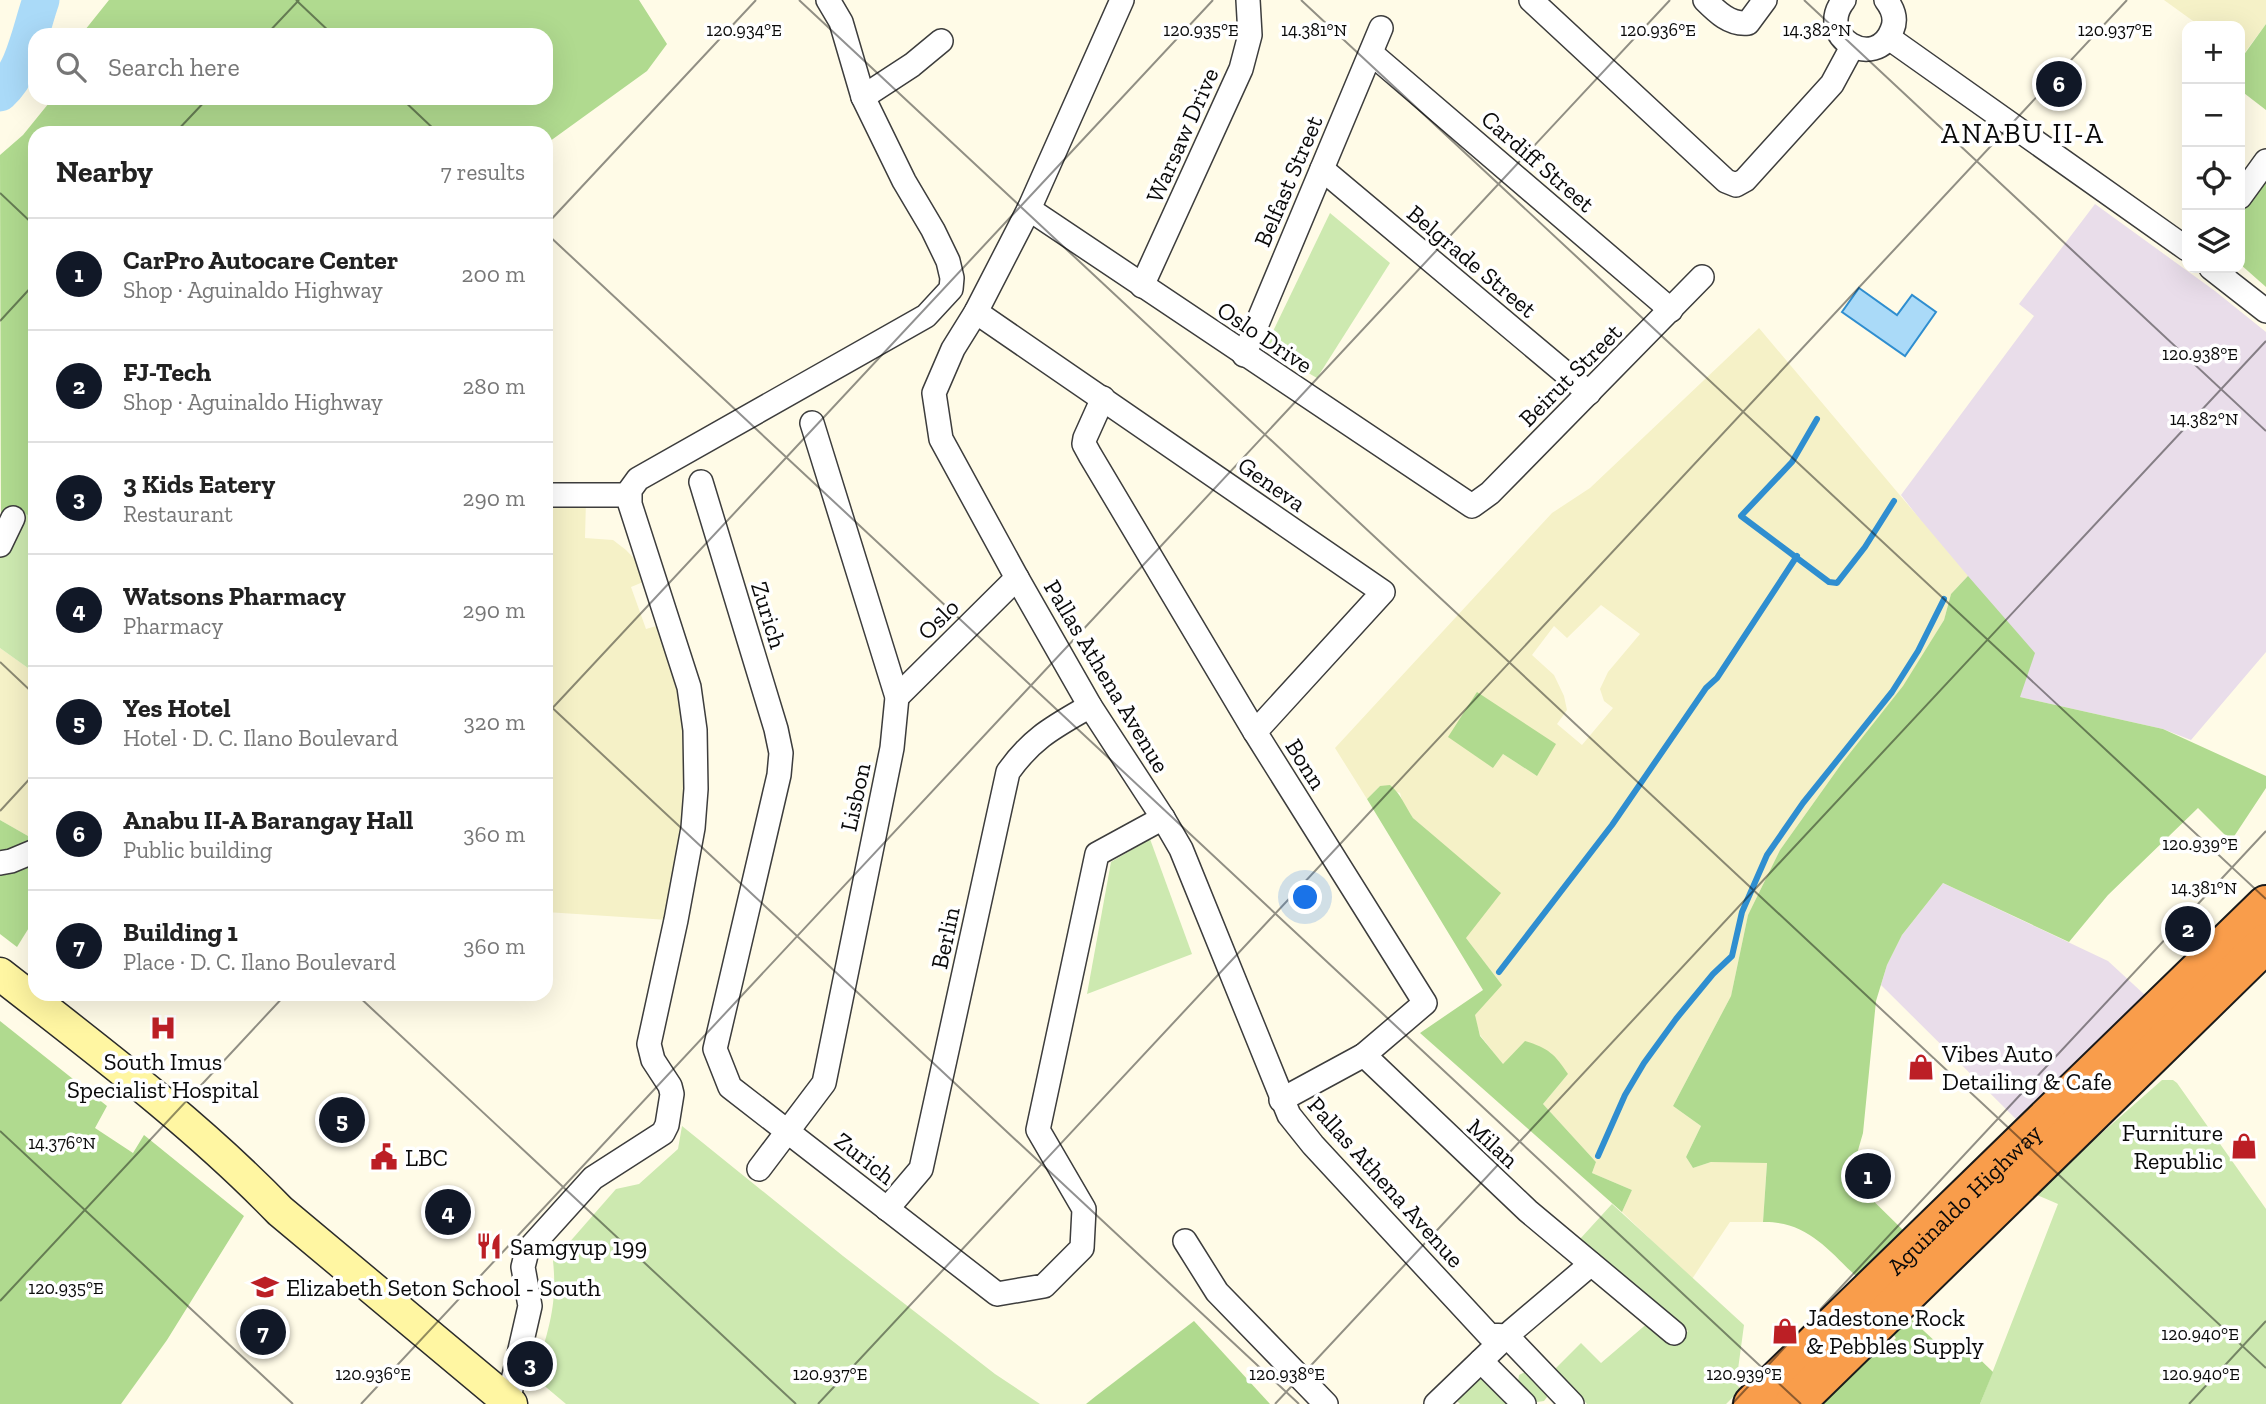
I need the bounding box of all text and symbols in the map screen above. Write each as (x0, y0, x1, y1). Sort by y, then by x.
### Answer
text: 120.934°E (706, 19, 782, 41)
text: 120.935°E (1163, 19, 1239, 41)
text: 14.381°N (1281, 19, 1347, 41)
text: 120.936°E (1620, 19, 1696, 41)
text: 14.382°N (1783, 19, 1851, 41)
text: 120.937°E (2078, 19, 2152, 41)
map controls (2182, 21, 2245, 273)
button: + (2182, 21, 2245, 84)
search box (28, 28, 553, 105)
icon: search (52, 48, 90, 86)
text: Search here (108, 51, 240, 83)
pin: 6 (2036, 58, 2082, 110)
street label: Warsaw Drive (1139, 63, 1225, 207)
button: − (2182, 84, 2245, 147)
street label: Cardiff Street (1475, 104, 1601, 218)
street label: Belfast Street (1247, 111, 1329, 251)
district label: ANABU II-A (1941, 117, 2105, 150)
button: locate (2182, 147, 2245, 210)
text: Nearby (56, 154, 153, 190)
text: 7 results (441, 158, 525, 186)
street label: Belgrade Street (1401, 198, 1543, 324)
button: layers (2182, 210, 2245, 273)
text: CarPro Autocare Center (123, 244, 398, 276)
text: 1 (74, 260, 84, 288)
text: 200 m (462, 260, 525, 288)
text: Shop · Aguinaldo Highway (123, 276, 383, 304)
street label: Oslo Drive (1212, 295, 1318, 379)
street label: Beirut Street (1512, 317, 1628, 433)
text: 120.938°E (2162, 343, 2238, 365)
text: FJ-Tech (123, 356, 211, 388)
text: 2 (73, 372, 85, 400)
text: 280 m (462, 372, 525, 400)
text: Shop · Aguinaldo Highway (123, 388, 383, 416)
text: 14.382°N (2170, 408, 2238, 430)
street label: Geneva (1232, 450, 1312, 518)
text: 3 Kids Eatery (123, 468, 275, 500)
text: 3 (73, 484, 85, 512)
text: 290 m (463, 484, 525, 512)
text: Restaurant (123, 500, 233, 528)
street label: Pallas Athena Avenue (1038, 574, 1176, 778)
street label: Zurich (745, 578, 793, 652)
text: Watsons Pharmacy (123, 580, 346, 612)
street label: Oslo (911, 592, 965, 646)
text: 4 (72, 596, 86, 624)
text: 290 m (463, 596, 525, 624)
text: Pharmacy (123, 612, 223, 640)
text: Yes Hotel (123, 692, 231, 724)
text: 5 (73, 708, 85, 736)
text: 320 m (464, 708, 525, 736)
text: Hotel · D. C. Ilano Boulevard (123, 724, 398, 752)
street label: Bonn (1279, 733, 1333, 795)
street label: Lisbon (834, 760, 876, 834)
text: Anabu II-A Barangay Hall (123, 804, 413, 836)
text: 6 (73, 820, 85, 848)
text: 360 m (463, 820, 525, 848)
text: 120.939°E (2162, 833, 2238, 855)
text: Public building (123, 836, 272, 864)
text: 14.381°N (2171, 877, 2237, 899)
your location (1288, 880, 1322, 914)
pin: 2 (2165, 903, 2211, 955)
street label: Berlin (924, 904, 966, 972)
text: Building 1 (123, 916, 238, 948)
text: 7 (73, 932, 85, 960)
text: 360 m (463, 932, 525, 960)
text: Place · D. C. Ilano Boulevard (123, 948, 396, 976)
hospital icon: South Imus Specialist Hospital (148, 1013, 178, 1043)
place label: Vibes Auto Detailing & Cafe (1941, 1039, 2112, 1096)
place label: South Imus Specialist Hospital (67, 1047, 259, 1104)
shop icon: Vibes Auto Detailing & Cafe (1906, 1052, 1936, 1082)
street label: Pallas Athena Avenue (1302, 1091, 1470, 1273)
pin: 5 (319, 1094, 365, 1146)
street label: Milan (1461, 1112, 1525, 1174)
street label: Aguinaldo Highway (1881, 1117, 2048, 1281)
place label: Furniture Republic (2122, 1118, 2223, 1175)
street label: Zurich (829, 1126, 901, 1191)
shop icon: Furniture Republic (2229, 1131, 2259, 1161)
text: 14.376°N (28, 1132, 96, 1154)
public building icon: LBC (369, 1142, 399, 1172)
place label: LBC (405, 1143, 448, 1172)
pin: 1 (1845, 1150, 1891, 1202)
pin: 4 (425, 1186, 471, 1238)
restaurant icon: Samgyup 199 (474, 1231, 504, 1261)
place label: Samgyup 199 (510, 1232, 647, 1261)
school or university icon: Elizabeth Seton School - South (250, 1272, 280, 1302)
place label: Elizabeth Seton School - South (286, 1273, 601, 1302)
text: 120.935°E (28, 1277, 104, 1299)
place label: Jadestone Rock & Pebbles Supply (1806, 1303, 1984, 1360)
pin: 7 (240, 1306, 286, 1358)
shop icon: Jadestone Rock & Pebbles Supply (1770, 1316, 1800, 1346)
text: 120.940°E (2161, 1323, 2239, 1345)
pin: 3 (507, 1338, 553, 1390)
text: 120.936°E (335, 1363, 411, 1385)
text: 120.937°E (793, 1363, 867, 1385)
text: 120.938°E (1249, 1363, 1325, 1385)
text: 120.939°E (1706, 1363, 1782, 1385)
text: 120.940°E (2162, 1363, 2240, 1385)

